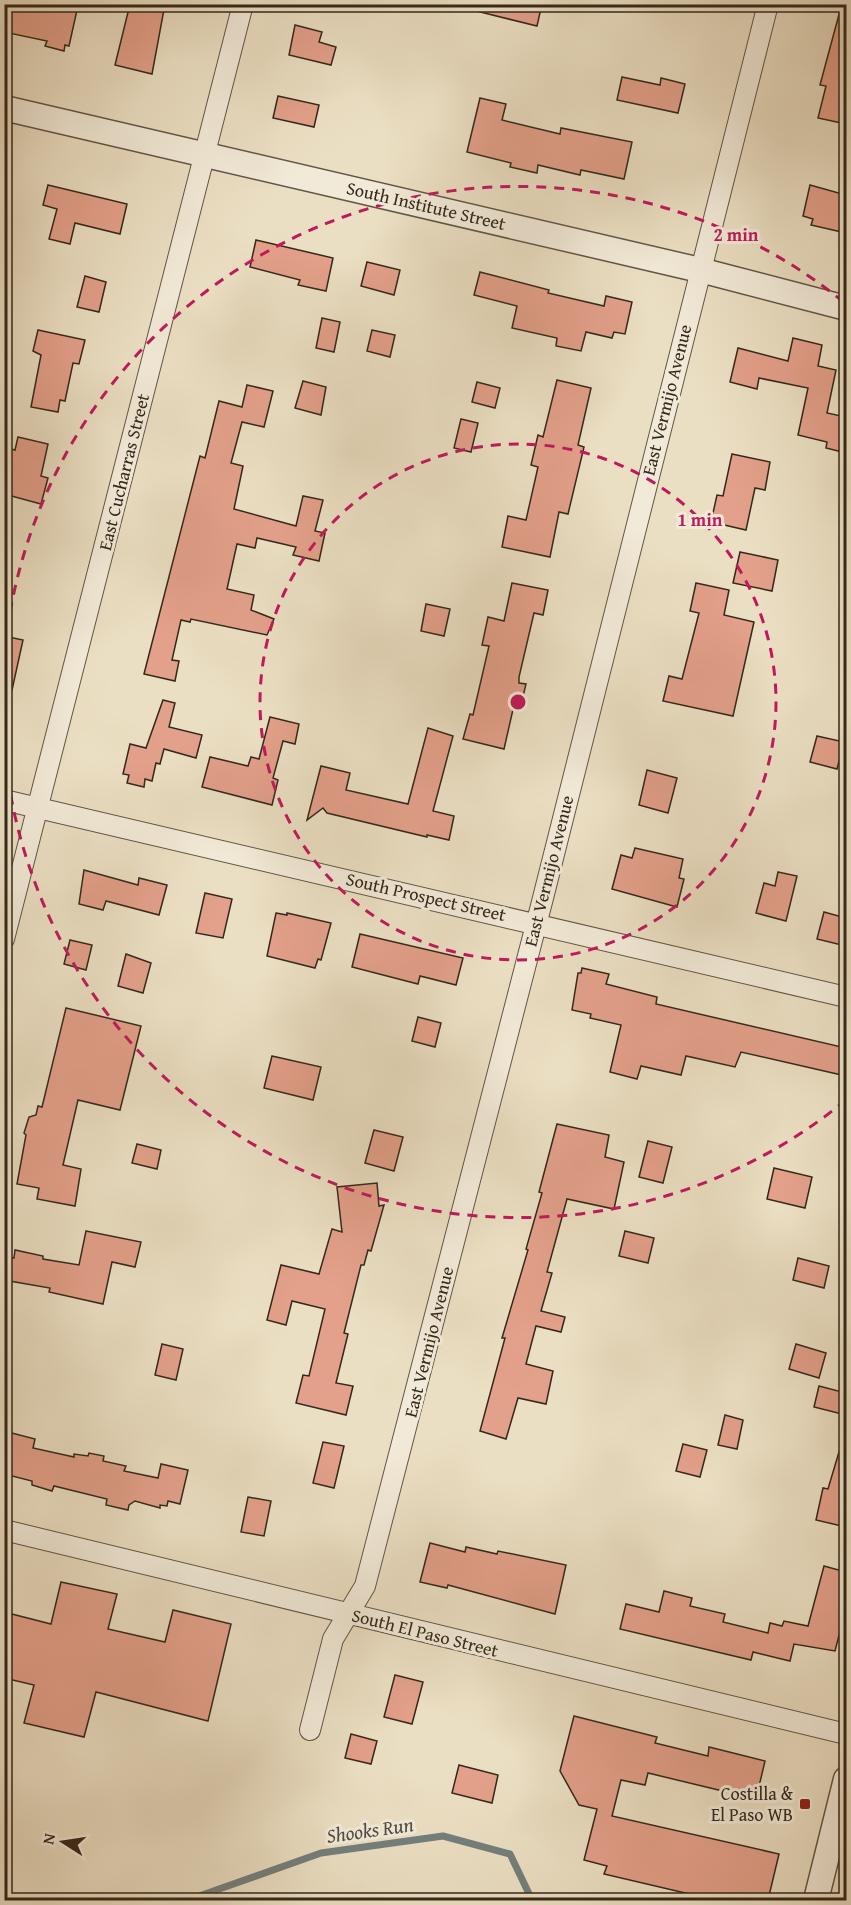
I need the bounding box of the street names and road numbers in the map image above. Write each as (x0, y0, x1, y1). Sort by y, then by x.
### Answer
street label: South Institute Street (344, 174, 509, 237)
street label: East Vermijo Avenue (635, 322, 698, 478)
street label: East Cucharras Street (91, 390, 156, 553)
street label: East Vermijo Avenue (517, 793, 580, 949)
street label: South Prospect Street (344, 865, 509, 928)
street label: East Vermijo Avenue (397, 1264, 460, 1420)
street label: South El Paso Street (349, 1601, 502, 1664)

